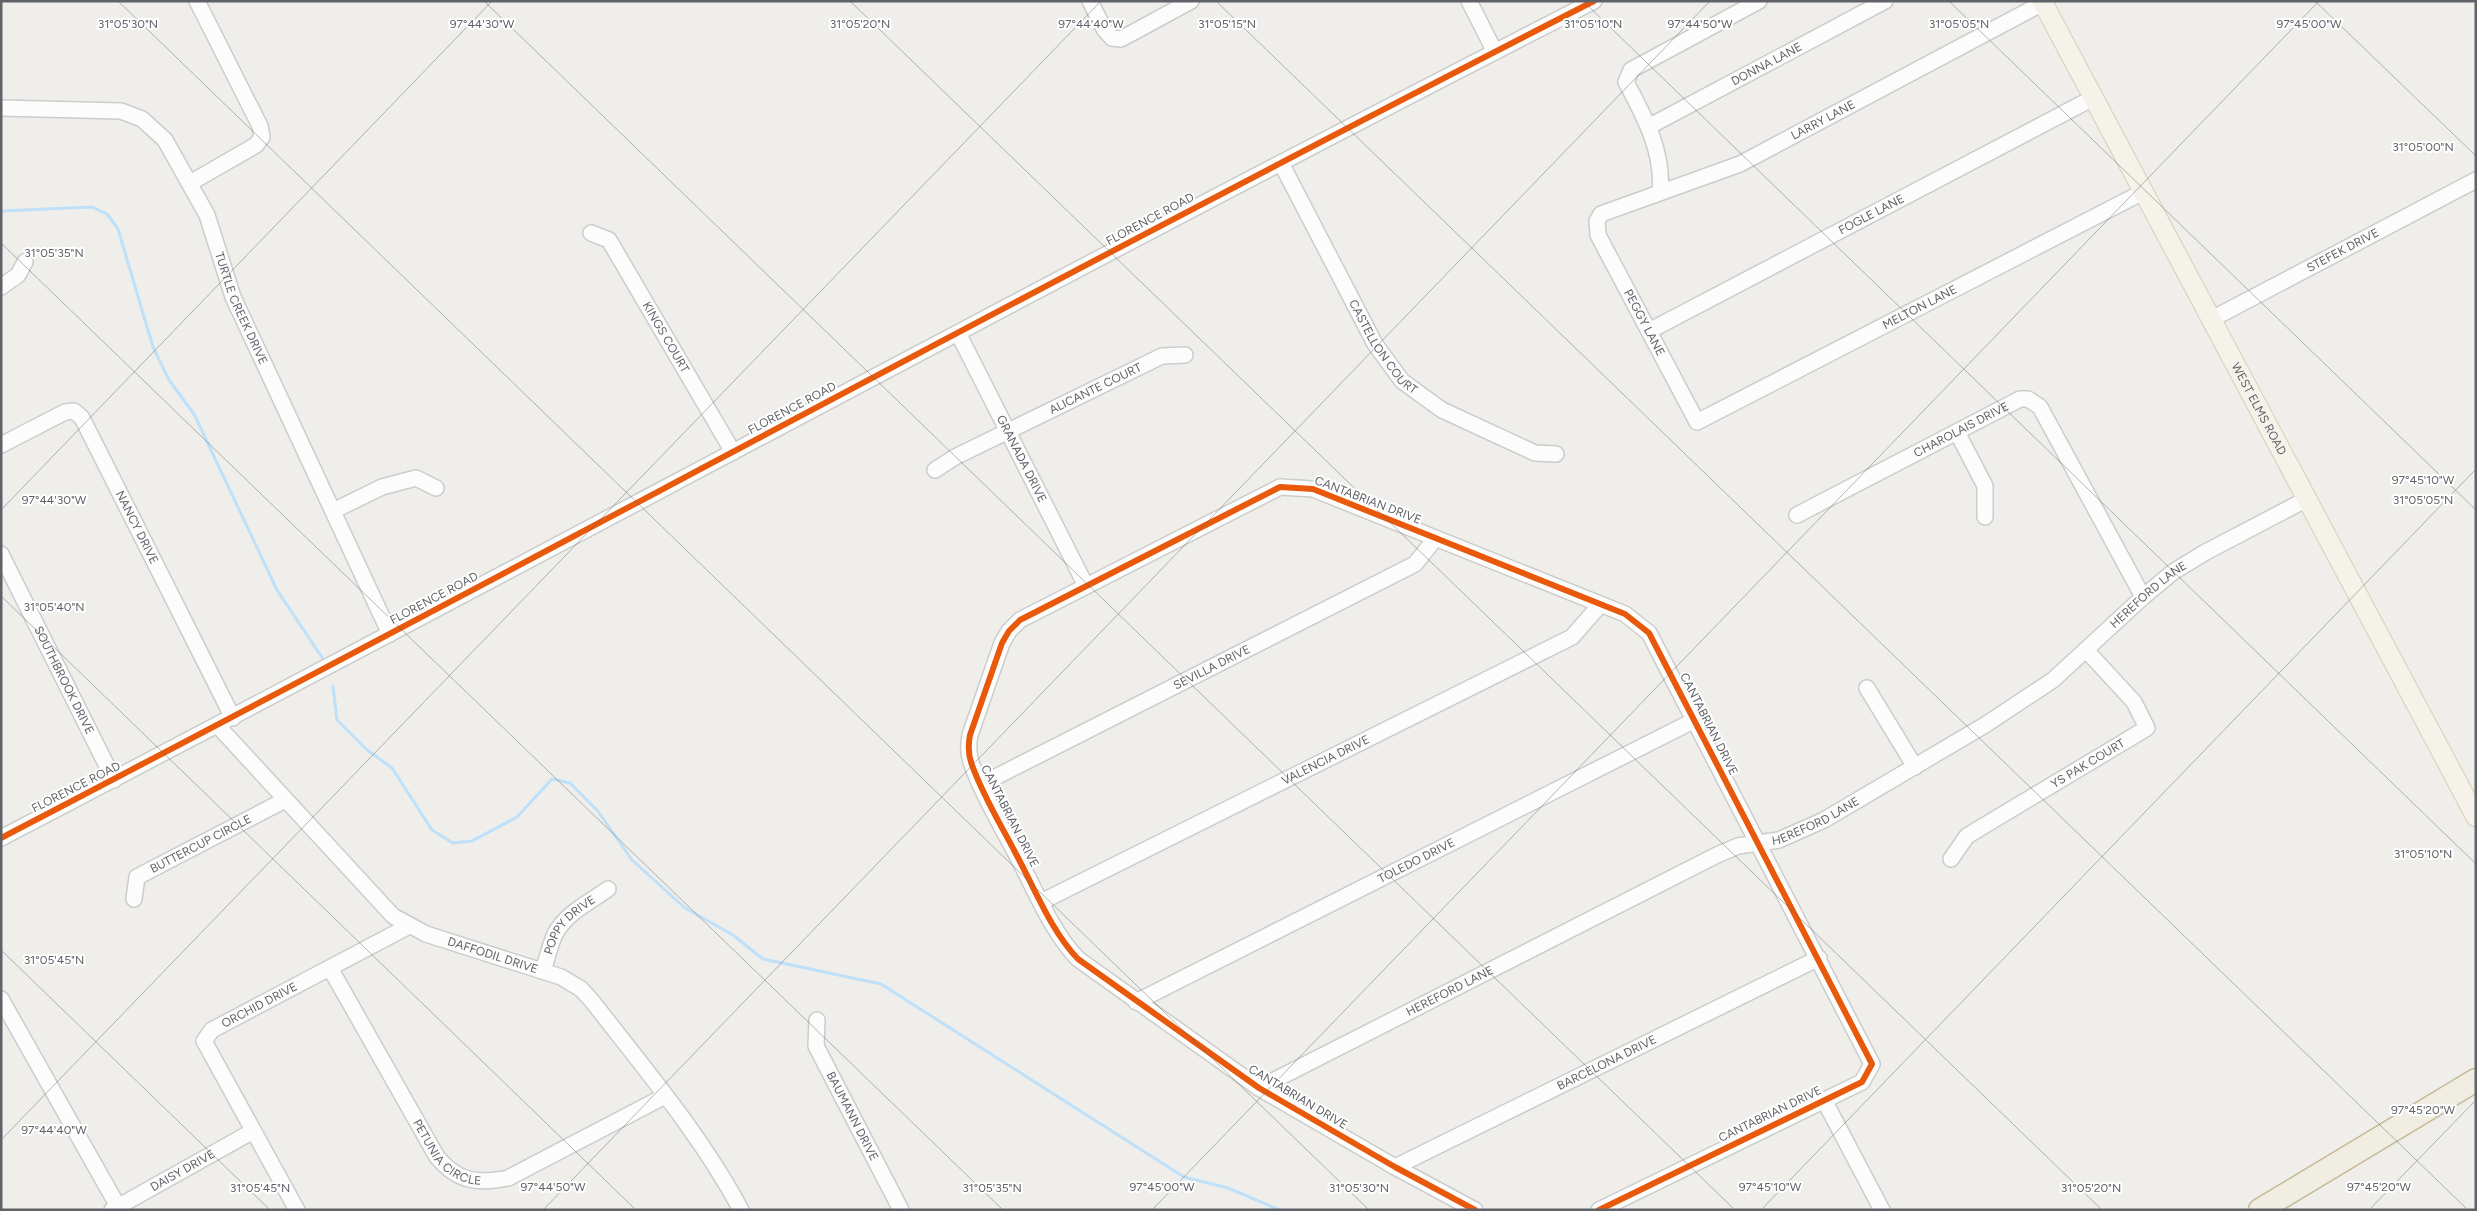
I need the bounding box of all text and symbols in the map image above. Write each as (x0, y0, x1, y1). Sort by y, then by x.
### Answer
text: 31°05'30"N (98, 17, 158, 31)
text: 97°44'30"W (450, 17, 515, 31)
text: 31°05'20"N (830, 17, 890, 31)
text: 97°44'40"W (1058, 17, 1124, 31)
text: 31°05'15"N (1198, 17, 1256, 31)
text: 31°05'10"N (1564, 17, 1622, 31)
text: 97°44'50"W (1668, 17, 1733, 31)
text: 31°05'05"N (1929, 17, 1989, 31)
text: 97°45'00"W (2276, 17, 2342, 31)
street label: DONNA LANE (1729, 40, 1804, 89)
street label: LARRY LANE (1789, 97, 1857, 143)
text: 31°05'00"N (2392, 140, 2454, 154)
street label: FLORENCE ROAD (1104, 190, 1196, 248)
street label: FOGLE LANE (1836, 191, 1906, 237)
street label: STEFEK DRIVE (2304, 225, 2381, 275)
text: 31°05'35"N (24, 246, 84, 260)
street label: TURTLE CREEK DRIVE (212, 250, 270, 367)
street label: MELTON LANE (1880, 282, 1959, 332)
street label: PEGGY LANE (1621, 287, 1668, 358)
street label: CASTELLON COURT (1346, 297, 1420, 397)
street label: KINGS COURT (640, 299, 692, 376)
street label: ALICANTE COURT (1047, 360, 1144, 417)
street label: WEST ELMS ROAD (2229, 360, 2289, 458)
street label: FLORENCE ROAD (746, 379, 838, 437)
street label: CHAROLAIS DRIVE (1911, 399, 2011, 460)
street label: GRANADA DRIVE (994, 413, 1050, 505)
street label: CANTABRIAN DRIVE (1313, 473, 1423, 527)
text: 97°45'10"W (2392, 473, 2455, 487)
street label: NANCY DRIVE (113, 488, 161, 566)
text: 97°44'30"W (22, 493, 87, 507)
text: 31°05'05"N (2393, 493, 2453, 507)
street label: HEREFORD LANE (2107, 558, 2189, 631)
street label: FLORENCE ROAD (388, 569, 480, 627)
text: 31°05'40"N (23, 600, 85, 614)
street label: SOUTHBROOK DRIVE (31, 624, 97, 736)
street label: SEVILLA DRIVE (1171, 642, 1252, 693)
street label: CANTABRIAN DRIVE (1677, 671, 1741, 777)
street label: VALENCIA DRIVE (1279, 732, 1372, 788)
street label: YS PAK COURT (2048, 736, 2128, 791)
street label: FLORENCE ROAD (29, 759, 123, 815)
street label: CANTABRIAN DRIVE (978, 763, 1042, 869)
street label: HEREFORD LANE (1771, 794, 1862, 848)
street label: BUTTERCUP CIRCLE (148, 812, 254, 876)
street label: TOLEDO DRIVE (1376, 835, 1457, 886)
text: 31°05'10"N (2394, 847, 2452, 861)
street label: POPPY DRIVE (541, 892, 598, 956)
street label: DAFFODIL DRIVE (446, 934, 540, 976)
text: 31°05'45"N (24, 953, 84, 967)
street label: HEREFORD LANE (1404, 963, 1496, 1019)
street label: ORCHID DRIVE (219, 979, 299, 1031)
street label: BARCELONA DRIVE (1555, 1032, 1659, 1093)
street label: CANTABRIAN DRIVE (1246, 1062, 1350, 1132)
street label: BAUMANN DRIVE (824, 1069, 881, 1163)
street label: CANTABRIAN DRIVE (1716, 1083, 1824, 1145)
text: 97°45'20"W (2391, 1103, 2456, 1117)
street label: PETUNIA CIRCLE (410, 1117, 482, 1188)
text: 97°44'40"W (21, 1123, 87, 1137)
street label: DAISY DRIVE (148, 1147, 217, 1194)
text: 97°44'50"W (521, 1180, 586, 1194)
text: 97°45'00"W (1129, 1180, 1195, 1194)
text: 97°45'10"W (1739, 1180, 1802, 1194)
text: 97°45'20"W (2347, 1180, 2412, 1194)
text: 31°05'45"N (230, 1181, 290, 1195)
text: 31°05'35"N (962, 1181, 1022, 1195)
text: 31°05'30"N (1329, 1181, 1389, 1195)
text: 31°05'20"N (2061, 1181, 2121, 1195)

